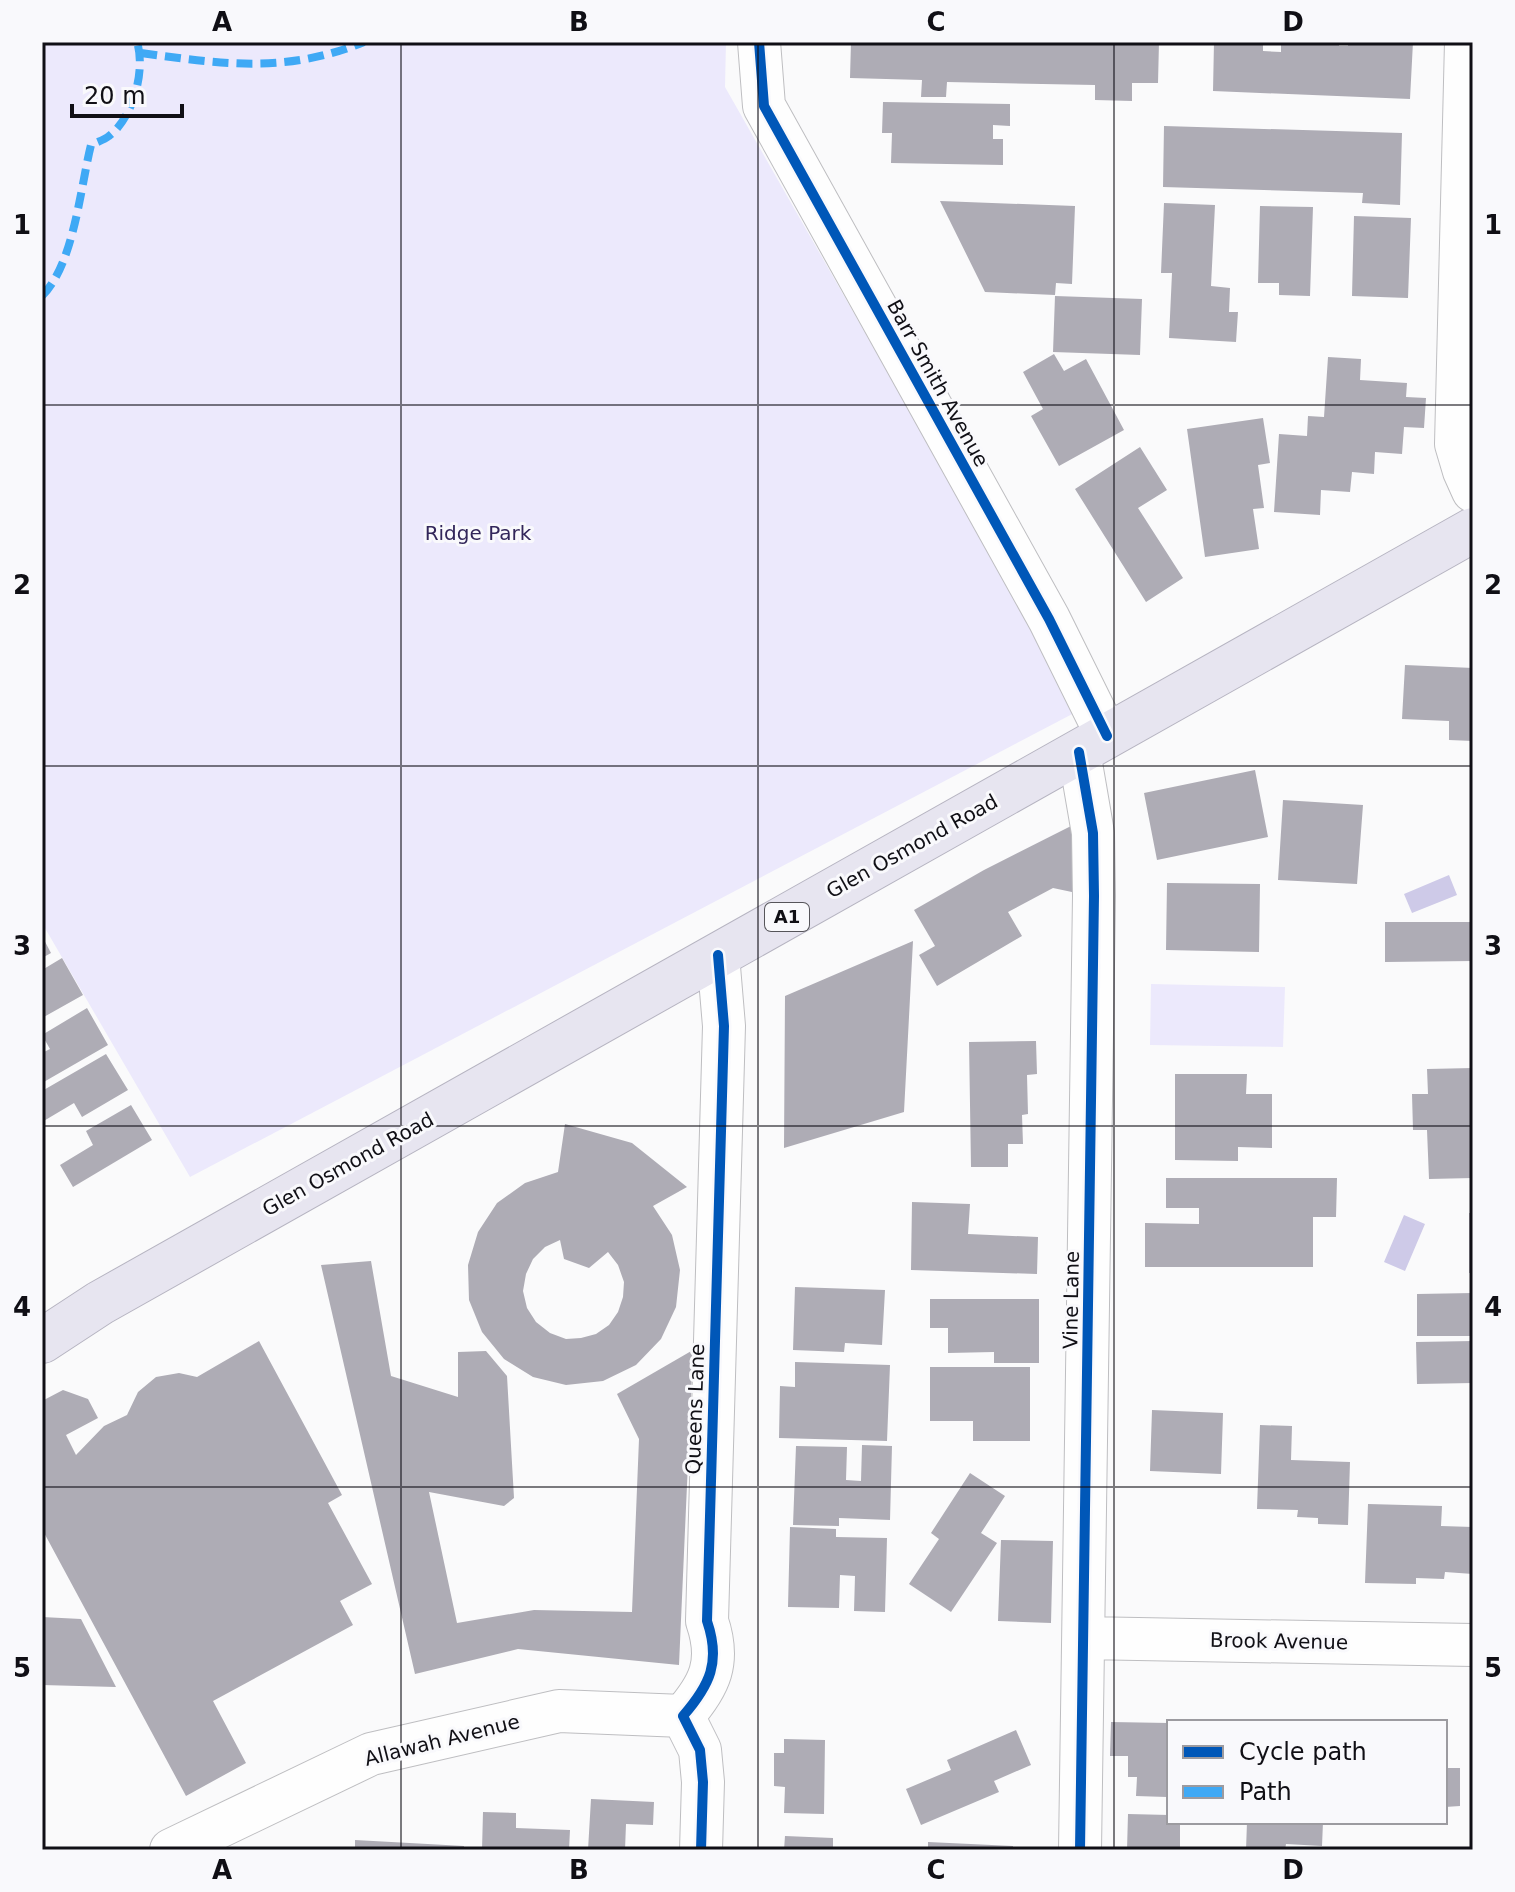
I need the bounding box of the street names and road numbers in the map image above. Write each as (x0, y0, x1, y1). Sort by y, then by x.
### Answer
street label: Barr Smith Avenue (882, 295, 994, 471)
street label: Glen Osmond Road (822, 789, 1002, 903)
road number: A1 (765, 903, 809, 931)
street label: Glen Osmond Road (258, 1107, 438, 1221)
street label: Vine Lane (1058, 1251, 1084, 1349)
street label: Queens Lane (681, 1343, 709, 1475)
street label: Brook Avenue (1210, 1628, 1348, 1654)
street label: Allawah Avenue (362, 1709, 522, 1771)

